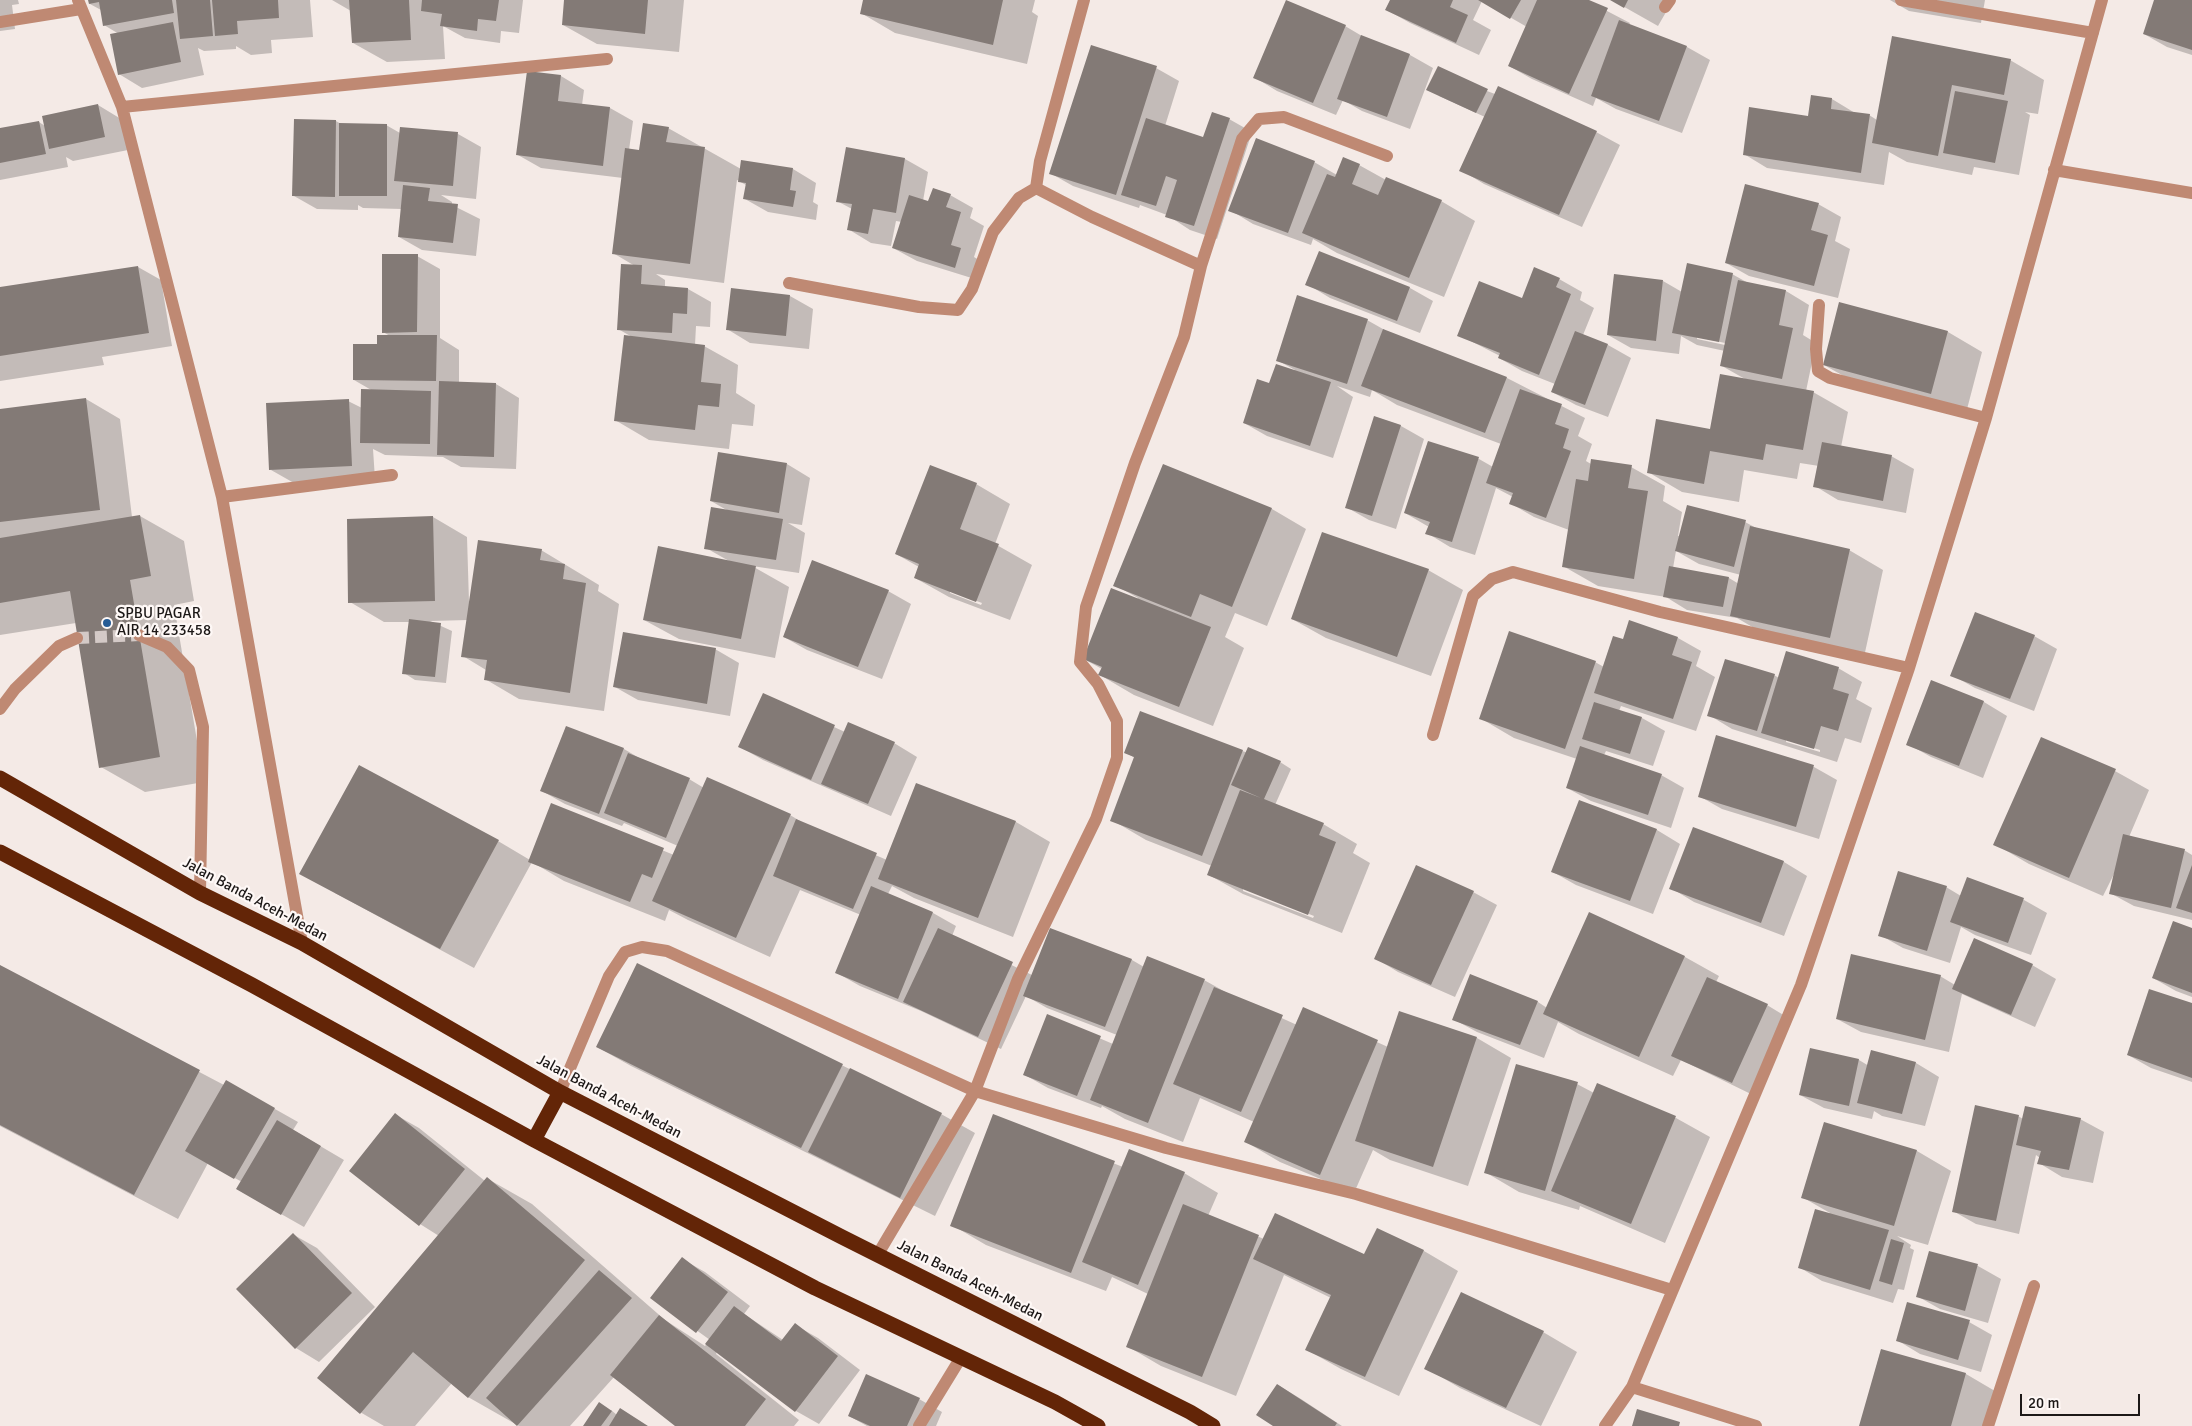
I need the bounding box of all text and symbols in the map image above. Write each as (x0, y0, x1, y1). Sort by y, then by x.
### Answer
place label: SPBU PAGAR AIR 14 233458 (117, 605, 211, 640)
marker: SPBU PAGAR AIR 14 233458 (101, 617, 113, 629)
street label: Jalan Banda Aceh-Medan (179, 854, 331, 946)
street label: Jalan Banda Aceh-Medan (533, 1051, 685, 1143)
street label: Jalan Banda Aceh-Medan (894, 1236, 1046, 1326)
scale bar (2022, 1384, 2142, 1416)
text: 20 m (2028, 1394, 2059, 1412)

